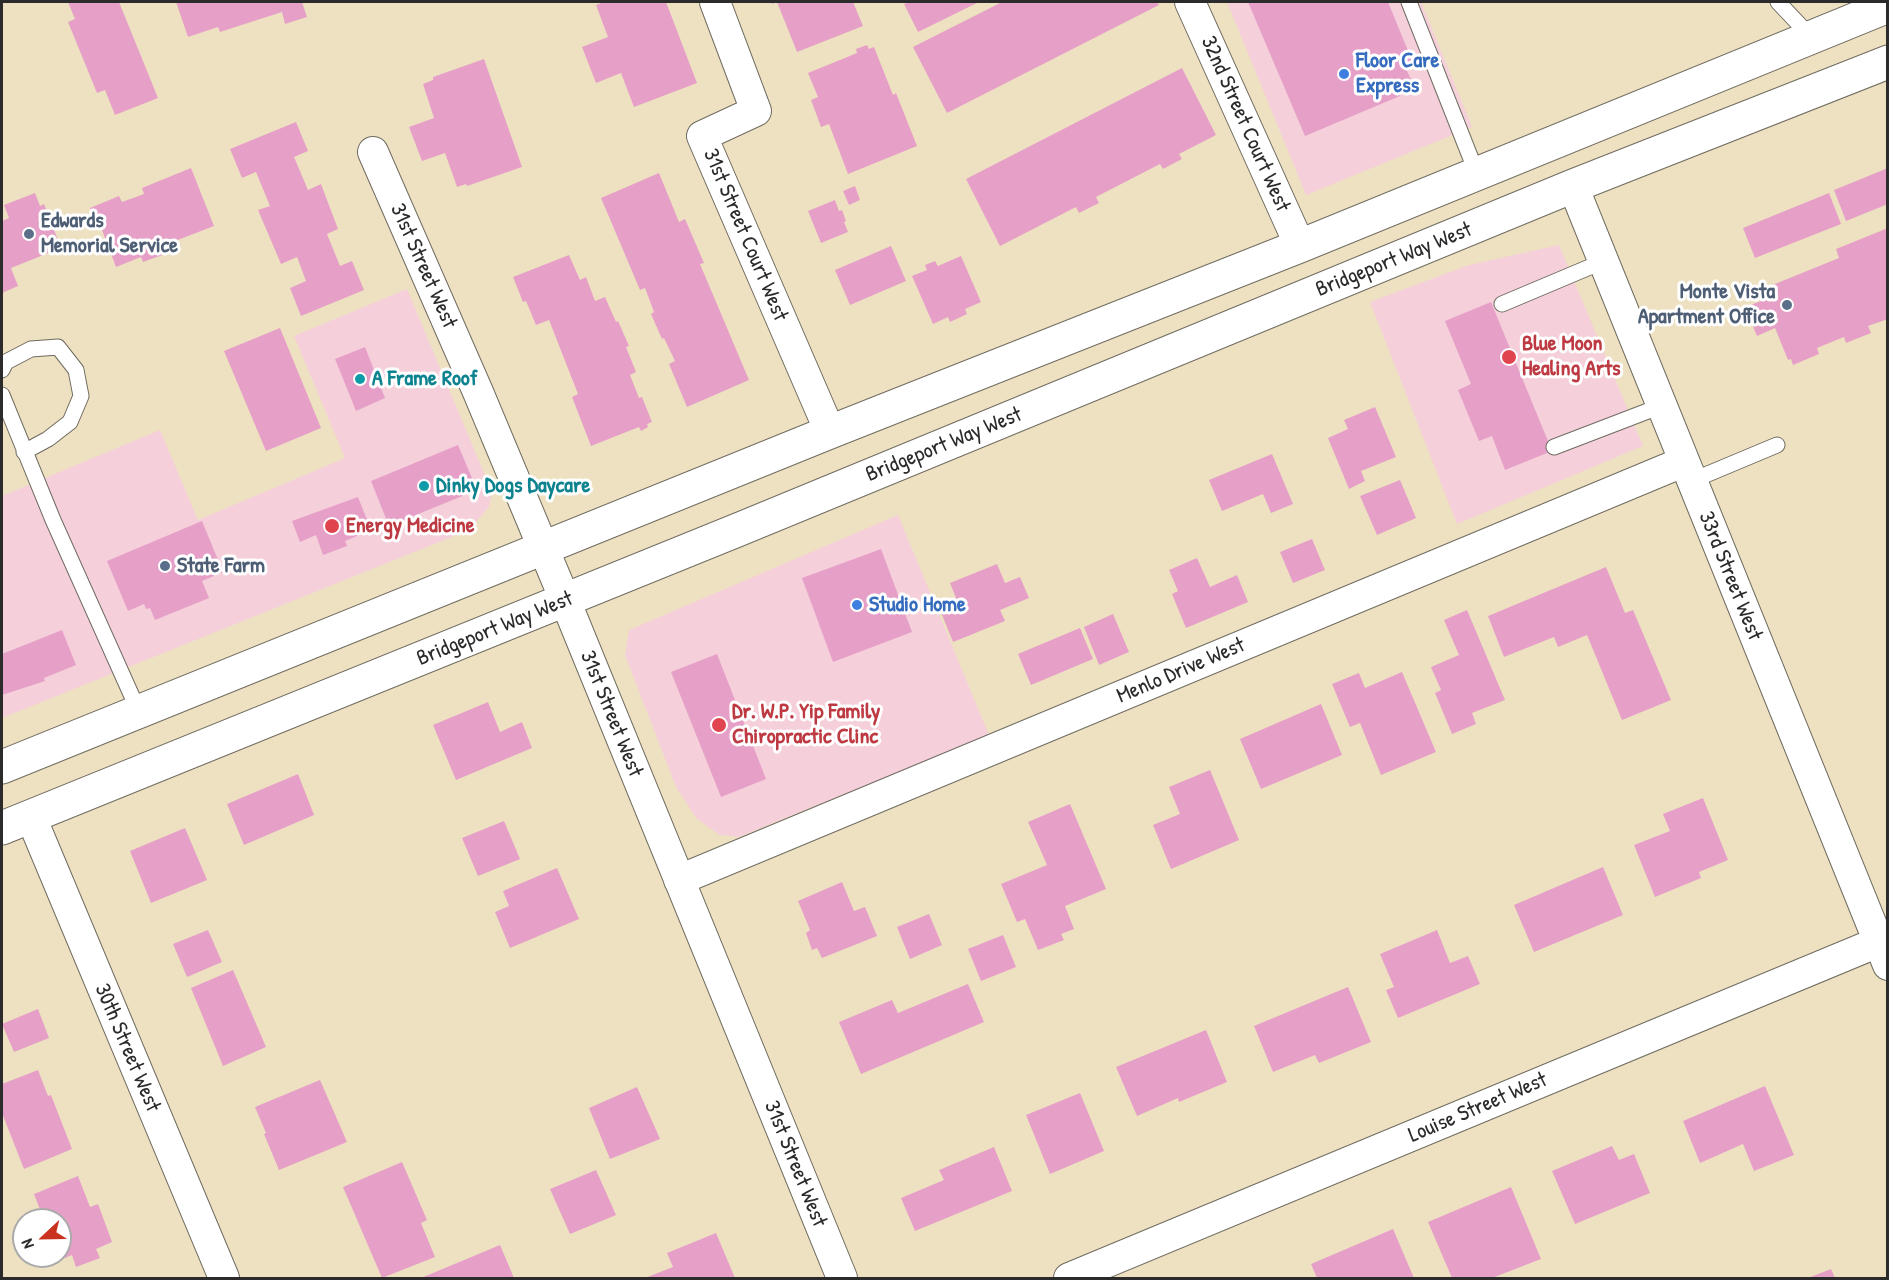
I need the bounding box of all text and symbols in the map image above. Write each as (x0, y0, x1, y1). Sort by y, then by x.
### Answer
street label: 32nd Street Court West (1194, 32, 1296, 216)
place label: Floor Care Express (1356, 48, 1439, 100)
marker: Floor Care Express (1337, 67, 1351, 81)
street label: 31st Street Court West (697, 145, 793, 325)
street label: 31st Street West (384, 200, 462, 332)
place label: Edwards Memorial Service (41, 208, 178, 260)
street label: Bridgeport Way West (1312, 217, 1476, 303)
marker: Edwards Memorial Service (22, 227, 36, 241)
place label: Monte Vista Apartment Office (1638, 279, 1775, 330)
marker: Monte Vista Apartment Office (1780, 298, 1794, 312)
place label: Blue Moon Healing Arts (1522, 331, 1620, 382)
marker: Blue Moon Healing Arts (1500, 348, 1518, 366)
place label: A Frame Roof (372, 366, 478, 392)
marker: A Frame Roof (353, 372, 367, 386)
street label: Bridgeport Way West (862, 402, 1026, 488)
place label: Dinky Dogs Daycare (436, 473, 590, 499)
marker: Dinky Dogs Daycare (417, 479, 431, 493)
street label: 33rd Street West (1692, 508, 1768, 644)
place label: Energy Medicine (346, 513, 475, 539)
marker: Energy Medicine (323, 517, 341, 535)
place label: State Farm (177, 553, 265, 579)
marker: State Farm (158, 559, 172, 573)
street label: Bridgeport Way West (413, 586, 577, 672)
place label: Studio Home (869, 592, 966, 618)
marker: Studio Home (850, 598, 864, 612)
street label: Menlo Drive West (1113, 632, 1249, 710)
street label: 31st Street West (574, 647, 648, 781)
place label: Dr. W.P. Yip Family Chiropractic Clinc (732, 699, 880, 750)
marker: Dr. W.P. Yip Family Chiropractic Clinc (710, 716, 728, 734)
street label: 30th Street West (88, 980, 166, 1116)
street label: Louise Street West (1405, 1067, 1551, 1149)
street label: 31st Street West (758, 1097, 832, 1231)
north arrow (12, 1208, 72, 1268)
text: N (15, 1236, 39, 1252)

